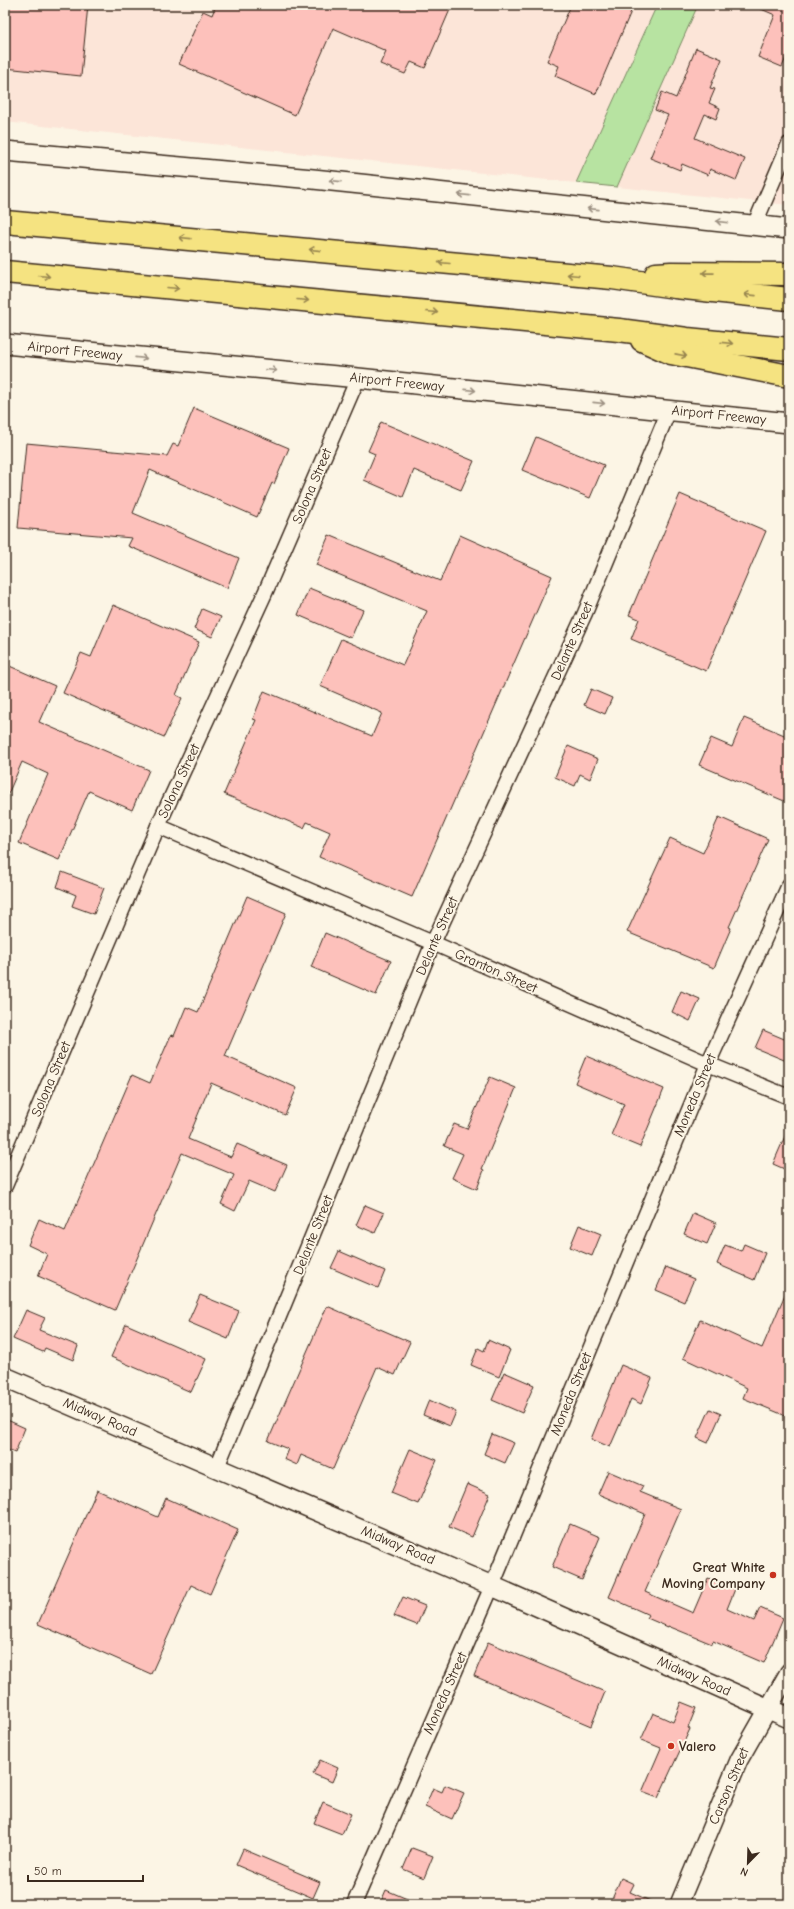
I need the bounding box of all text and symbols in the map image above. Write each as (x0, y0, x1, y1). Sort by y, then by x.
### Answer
one-way arrow (328, 178, 341, 185)
one-way arrow (458, 191, 471, 199)
one-way arrow (587, 205, 600, 212)
one-way arrow (716, 219, 729, 226)
one-way arrow (179, 234, 192, 242)
one-way arrow (309, 247, 322, 254)
one-way arrow (438, 259, 451, 266)
one-way arrow (702, 269, 715, 277)
one-way arrow (567, 271, 580, 278)
one-way arrow (37, 272, 50, 279)
one-way arrow (166, 284, 179, 291)
one-way arrow (744, 291, 757, 298)
one-way arrow (296, 296, 309, 304)
one-way arrow (425, 308, 438, 316)
street label: Airport Freeway (27, 338, 124, 364)
one-way arrow (720, 339, 733, 347)
one-way arrow (674, 351, 687, 359)
one-way arrow (134, 354, 147, 361)
one-way arrow (264, 366, 277, 374)
street label: Airport Freeway (349, 369, 446, 395)
one-way arrow (463, 386, 476, 393)
one-way arrow (592, 399, 605, 406)
street label: Airport Freeway (671, 402, 768, 428)
street label: Solona Street (288, 445, 336, 526)
street label: Delante Street (547, 598, 597, 683)
street label: Solona Street (154, 740, 204, 821)
street label: Delante Street (412, 893, 462, 978)
street label: Granton Street (452, 945, 541, 997)
street label: Solona Street (27, 1038, 75, 1119)
street label: Moneda Street (670, 1050, 720, 1139)
street label: Delante Street (289, 1192, 337, 1277)
street label: Moneda Street (547, 1349, 596, 1438)
street label: Midway Road (60, 1394, 140, 1440)
street label: Midway Road (358, 1522, 438, 1568)
place label: Great White Moving Company (662, 1559, 766, 1592)
marker: Great White Moving Company (768, 1570, 778, 1580)
street label: Moneda Street (419, 1648, 471, 1737)
street label: Midway Road (655, 1652, 733, 1700)
place label: Valero (679, 1738, 716, 1755)
marker: Valero (666, 1741, 676, 1751)
street label: Carson Street (705, 1744, 753, 1827)
north arrow (728, 1843, 768, 1883)
scale bar (28, 1857, 143, 1883)
text: 50 m (34, 1864, 62, 1878)
text: N (738, 1864, 750, 1879)

